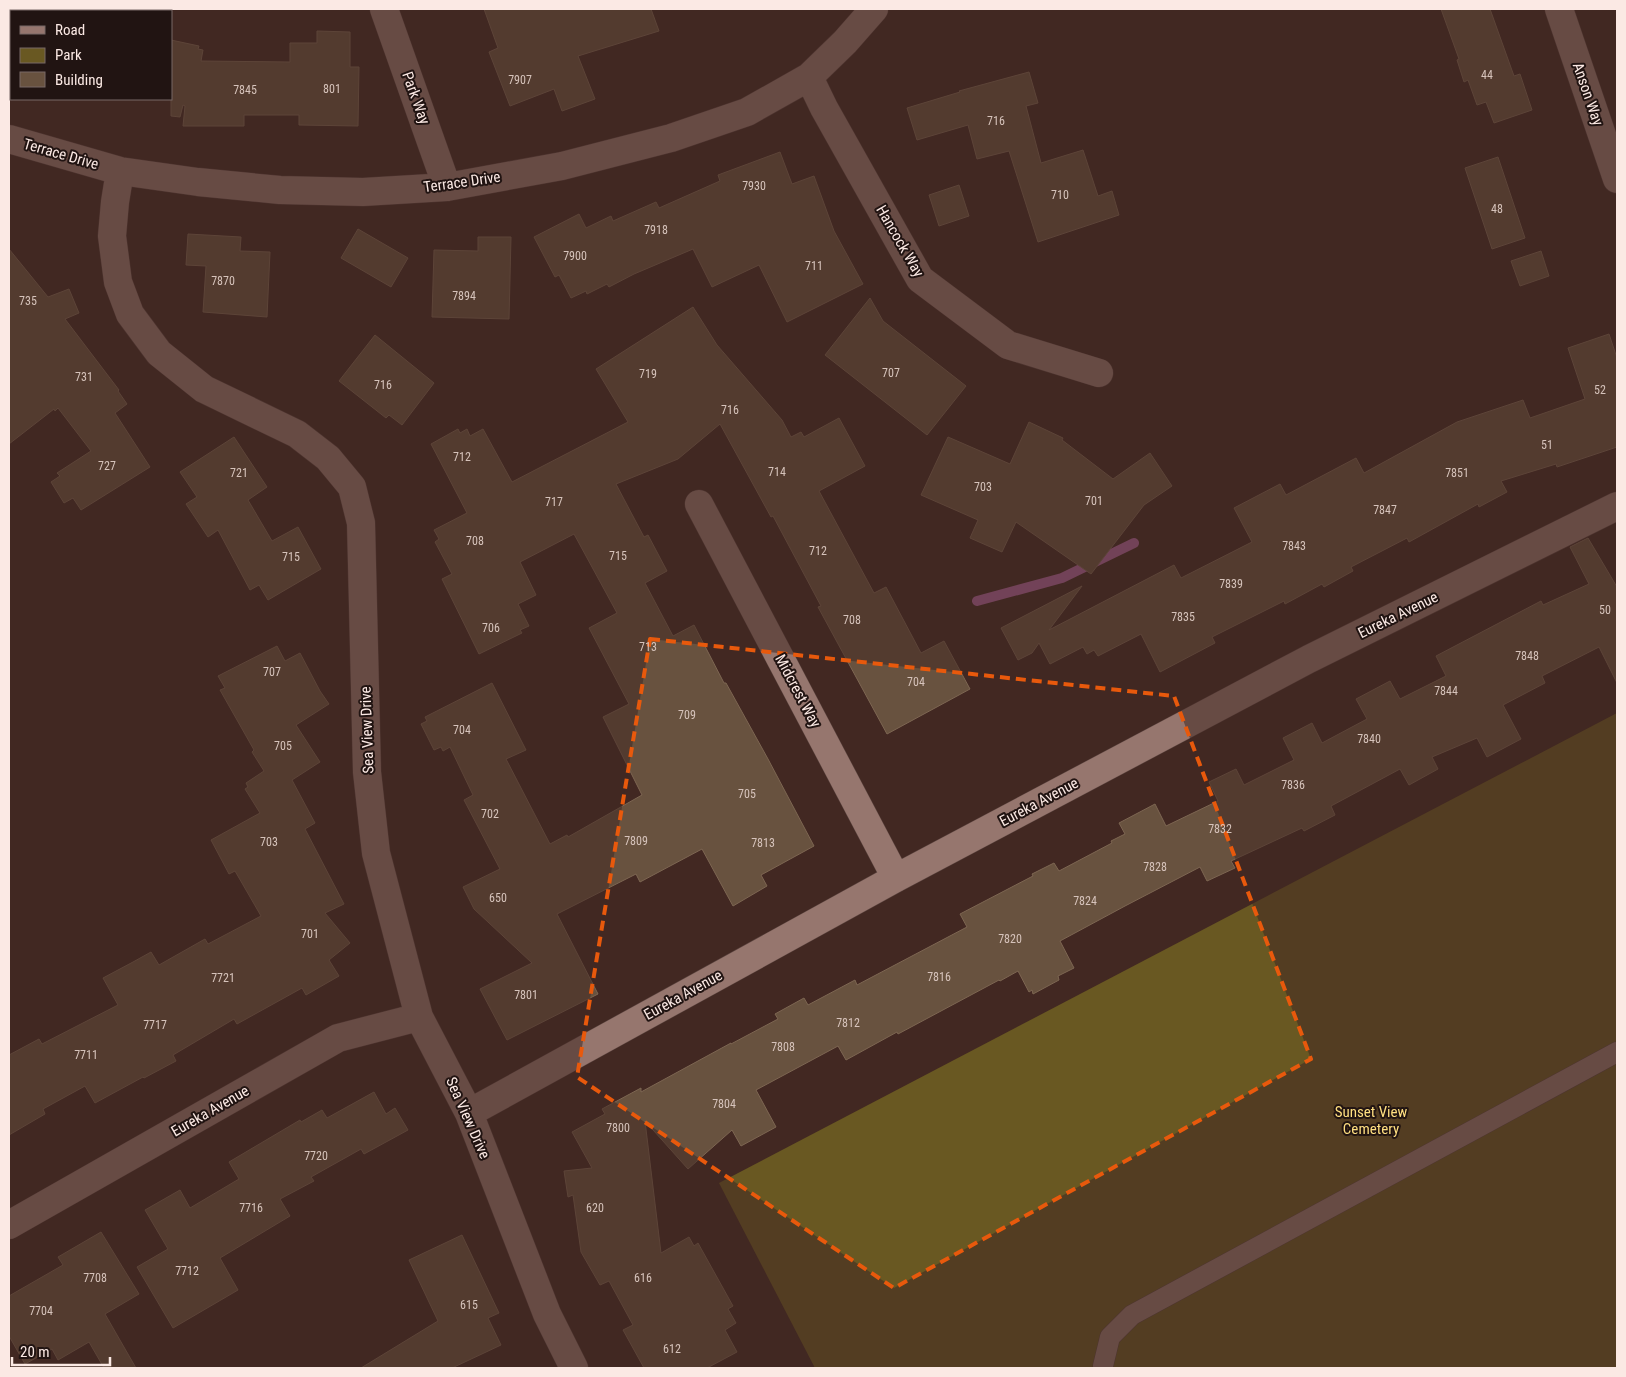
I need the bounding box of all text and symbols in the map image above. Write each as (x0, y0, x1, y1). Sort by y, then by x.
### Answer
legend (10, 10, 172, 100)
text: Road (55, 21, 85, 39)
text: Park (55, 46, 82, 64)
street label: Anson Way (1569, 60, 1607, 128)
house number: 44 (1481, 68, 1493, 82)
street label: Park Way (398, 69, 434, 127)
text: Building (55, 71, 103, 89)
house number: 7907 (508, 73, 532, 87)
house number: 801 (323, 82, 341, 96)
house number: 7845 (233, 83, 257, 97)
house number: 716 (987, 114, 1005, 128)
street label: Terrace Drive (21, 135, 101, 173)
street label: Terrace Drive (422, 168, 502, 196)
house number: 7930 (742, 179, 766, 193)
house number: 710 (1051, 188, 1069, 202)
street label: Hancock Way (872, 202, 928, 280)
house number: 48 (1491, 202, 1503, 216)
house number: 7918 (644, 223, 668, 237)
house number: 7900 (563, 249, 587, 263)
house number: 711 (805, 259, 823, 273)
house number: 7870 (211, 274, 235, 288)
house number: 7894 (452, 289, 476, 303)
house number: 735 (19, 294, 37, 308)
house number: 707 (882, 366, 900, 380)
house number: 719 (639, 367, 657, 381)
house number: 731 (75, 370, 93, 384)
house number: 716 (374, 378, 392, 392)
house number: 52 (1594, 383, 1606, 397)
house number: 716 (721, 403, 739, 417)
house number: 51 (1541, 438, 1553, 452)
house number: 712 (453, 450, 471, 464)
house number: 727 (98, 459, 116, 473)
house number: 714 (768, 465, 786, 479)
house number: 721 (230, 466, 248, 480)
house number: 7851 (1445, 466, 1469, 480)
house number: 703 (974, 480, 992, 494)
house number: 701 (1085, 494, 1103, 508)
house number: 717 (545, 495, 563, 509)
house number: 7847 (1373, 503, 1397, 517)
house number: 708 (466, 534, 484, 548)
house number: 7843 (1282, 539, 1306, 553)
house number: 712 (809, 544, 827, 558)
house number: 715 (609, 549, 627, 563)
house number: 715 (282, 550, 300, 564)
house number: 7839 (1219, 577, 1243, 591)
street label: Eureka Avenue (1355, 588, 1441, 642)
house number: 50 (1599, 603, 1611, 617)
house number: 7835 (1171, 610, 1195, 624)
house number: 708 (843, 613, 861, 627)
house number: 706 (482, 621, 500, 635)
house number: 713 (639, 640, 657, 654)
house number: 7848 (1515, 649, 1539, 663)
street label: Midcrest Way (771, 652, 825, 730)
house number: 707 (263, 665, 281, 679)
house number: 704 (907, 675, 925, 689)
house number: 7844 (1434, 684, 1458, 698)
street label: Sea View Drive (356, 686, 378, 774)
house number: 709 (678, 708, 696, 722)
house number: 704 (453, 723, 471, 737)
house number: 7840 (1357, 732, 1381, 746)
house number: 705 (274, 739, 292, 753)
street label: Eureka Avenue (997, 774, 1081, 830)
house number: 7836 (1281, 778, 1305, 792)
house number: 705 (738, 787, 756, 801)
house number: 702 (481, 807, 499, 821)
house number: 7832 (1208, 822, 1232, 836)
house number: 7809 (624, 834, 648, 848)
house number: 703 (260, 835, 278, 849)
house number: 7813 (751, 836, 775, 850)
house number: 7828 (1143, 860, 1167, 874)
house number: 650 (489, 891, 507, 905)
house number: 7824 (1073, 894, 1097, 908)
house number: 701 (301, 927, 319, 941)
house number: 7820 (998, 932, 1022, 946)
street label: Eureka Avenue (641, 966, 725, 1024)
house number: 7816 (927, 970, 951, 984)
house number: 7721 (211, 971, 235, 985)
house number: 7801 (514, 988, 538, 1002)
house number: 7812 (836, 1016, 860, 1030)
house number: 7717 (143, 1018, 167, 1032)
house number: 7808 (771, 1040, 795, 1054)
house number: 7711 (74, 1048, 98, 1062)
street label: Sea View Drive (442, 1074, 494, 1162)
street label: Eureka Avenue (168, 1082, 252, 1140)
house number: 7804 (712, 1097, 736, 1111)
park label: Sunset View Cemetery (1335, 1103, 1408, 1138)
house number: 7800 (606, 1121, 630, 1135)
house number: 7720 (304, 1149, 328, 1163)
house number: 7716 (239, 1201, 263, 1215)
house number: 620 (586, 1201, 604, 1215)
house number: 7712 (175, 1264, 199, 1278)
house number: 7708 (83, 1271, 107, 1285)
house number: 616 (634, 1271, 652, 1285)
house number: 615 (460, 1298, 478, 1312)
house number: 7704 (29, 1304, 53, 1318)
scale bar (12, 1334, 110, 1366)
house number: 612 (663, 1342, 681, 1356)
text: 20 m (20, 1343, 50, 1361)

